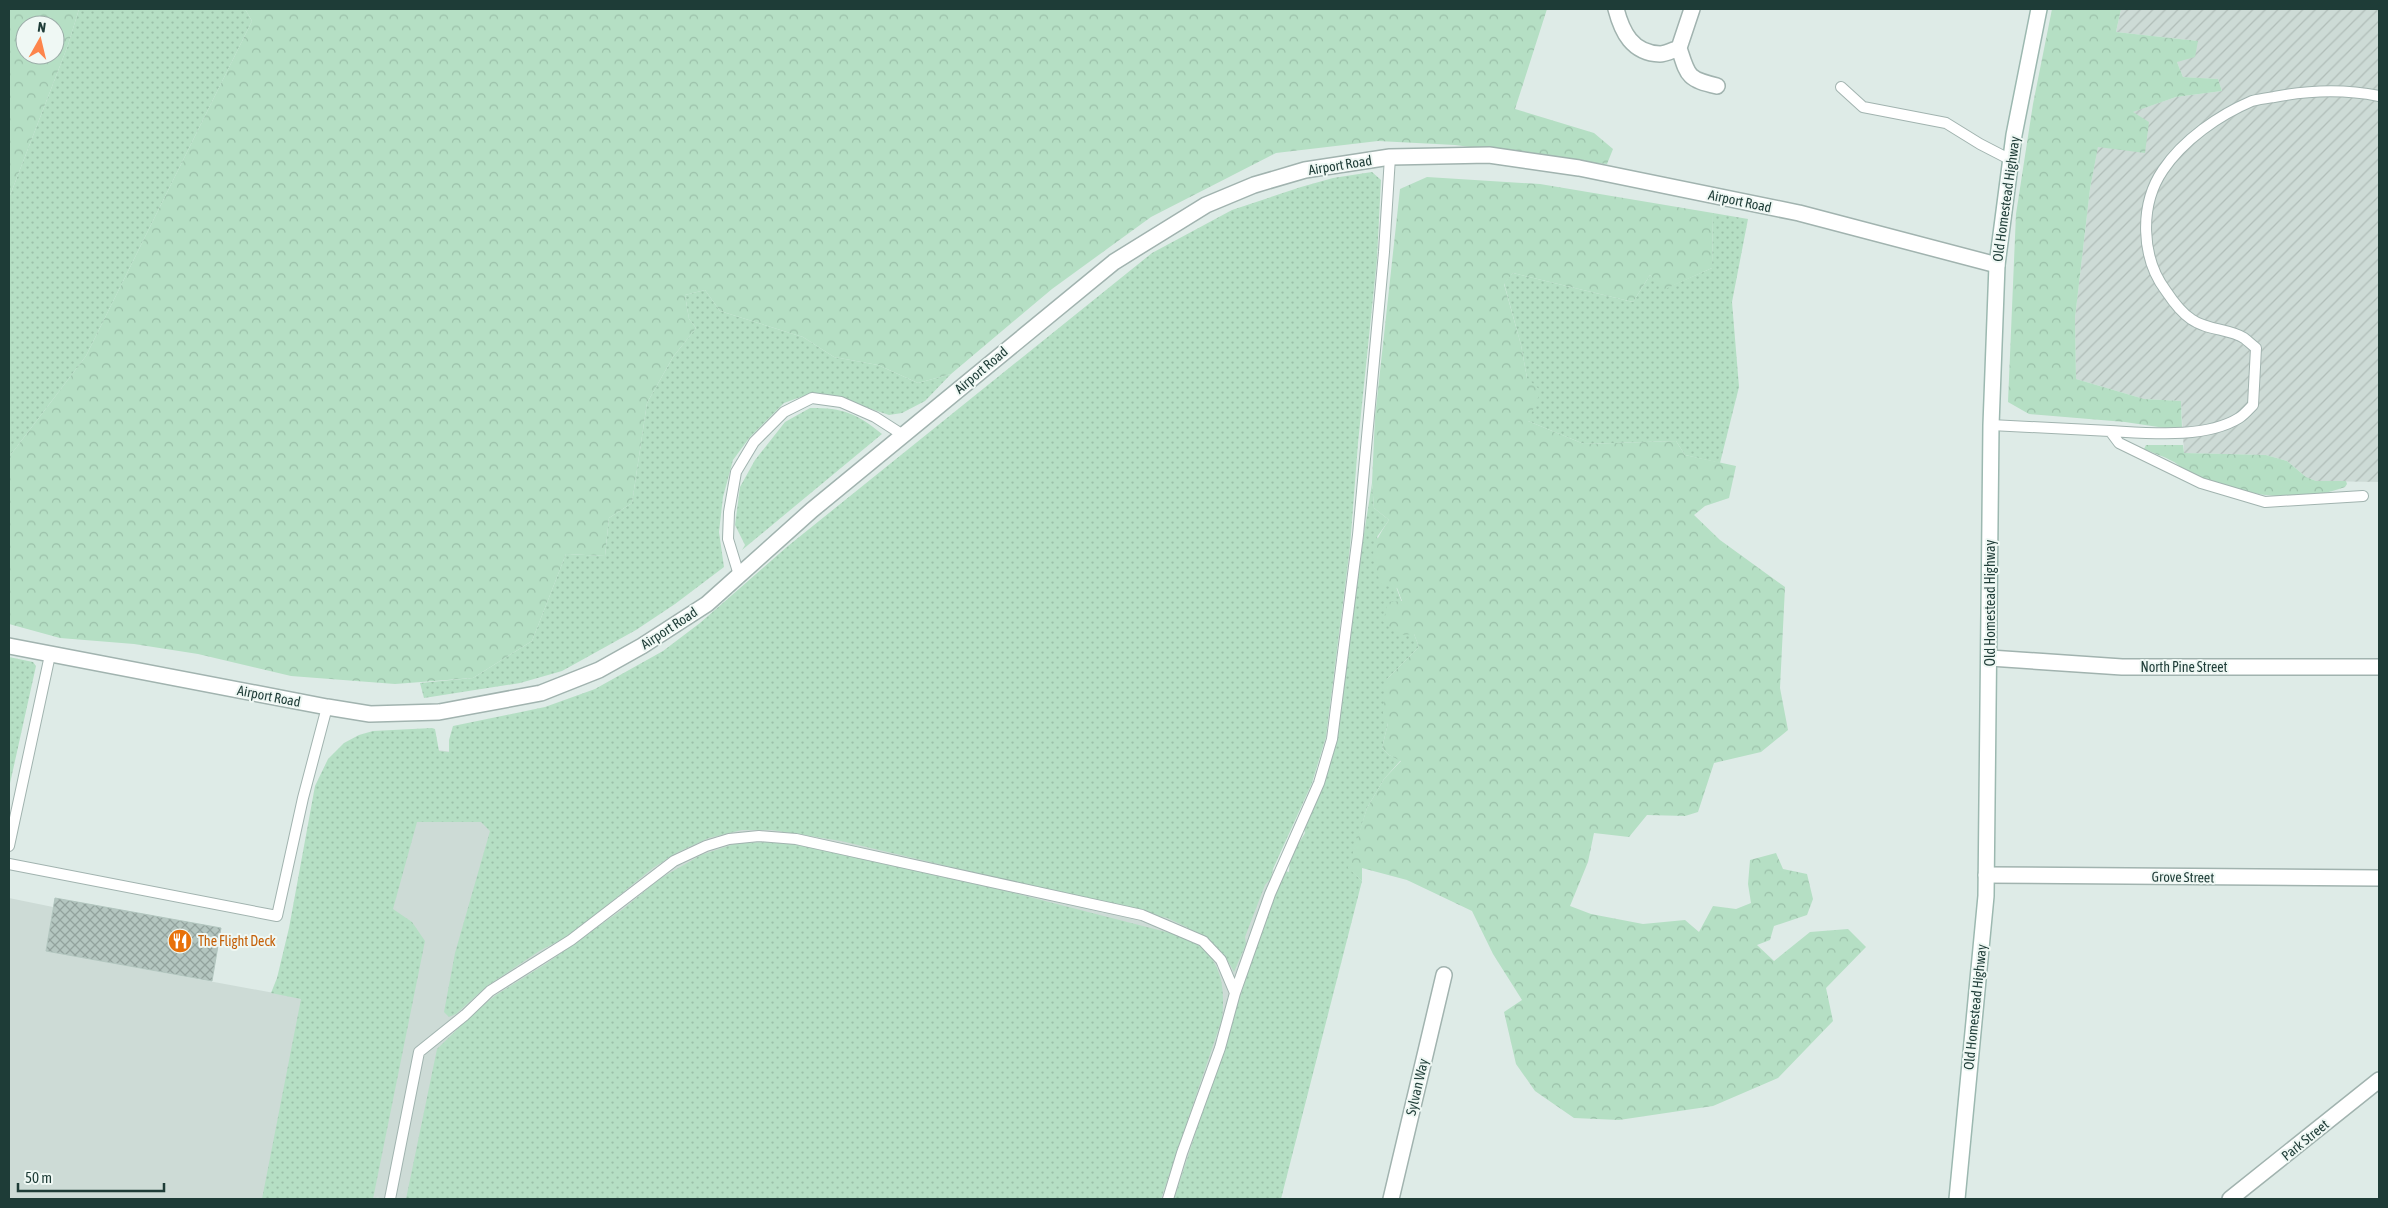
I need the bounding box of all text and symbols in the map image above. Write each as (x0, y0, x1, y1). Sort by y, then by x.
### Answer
north arrow (15, 15, 65, 65)
text: N (37, 19, 47, 36)
street label: Old Homestead Highway (1989, 135, 2023, 263)
street label: Airport Road (1307, 152, 1373, 178)
street label: Airport Road (1707, 187, 1773, 215)
street label: Airport Road (951, 343, 1011, 397)
street label: Old Homestead Highway (1982, 540, 1998, 666)
street label: Airport Road (638, 604, 700, 652)
street label: North Pine Street (2140, 659, 2228, 675)
street label: Airport Road (236, 682, 302, 710)
street label: Grove Street (2152, 868, 2214, 886)
restaurant icon: The Flight Deck (167, 928, 193, 954)
place label: The Flight Deck (198, 933, 276, 949)
street label: Old Homestead Highway (1960, 943, 1990, 1071)
street label: Sylvan Way (1403, 1057, 1431, 1117)
street label: Park Street (2278, 1116, 2332, 1164)
scale bar (18, 1160, 164, 1192)
text: 50 m (25, 1169, 52, 1186)

